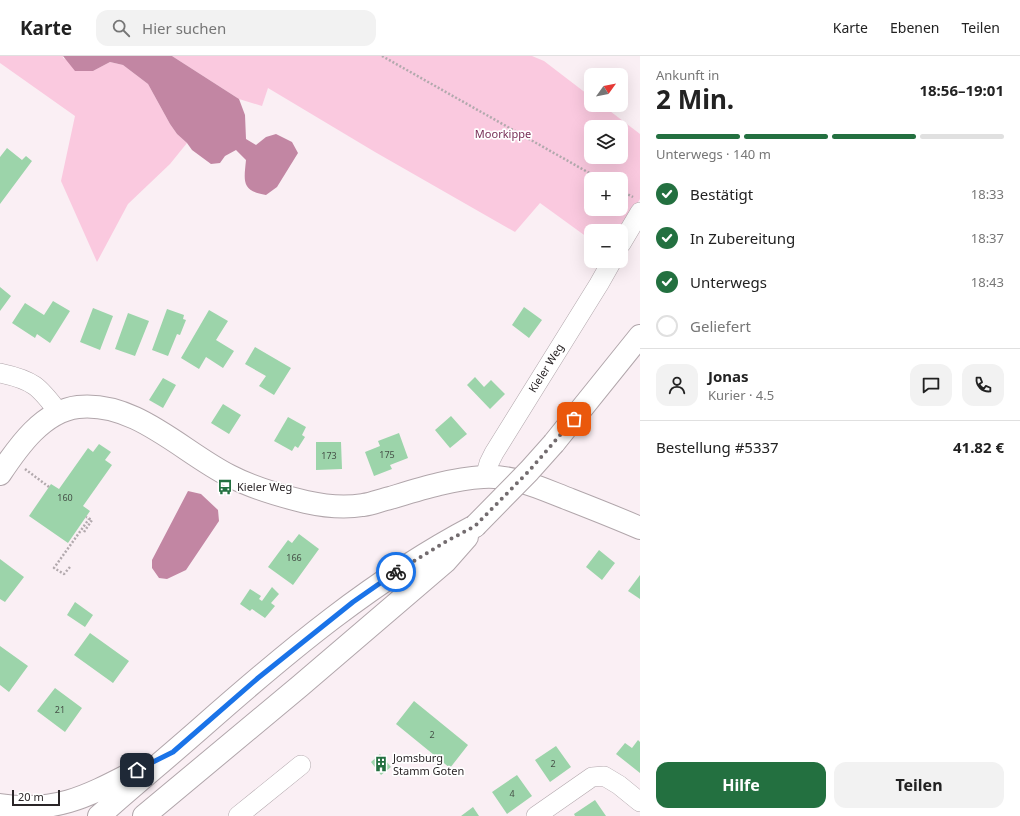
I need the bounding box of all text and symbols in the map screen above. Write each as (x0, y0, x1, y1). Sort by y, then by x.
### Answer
search box (96, 10, 376, 46)
text: Karte (20, 15, 72, 41)
icon: search (110, 17, 132, 39)
text: Hier suchen (142, 18, 226, 38)
text: Karte (833, 18, 868, 37)
text: Ebenen (890, 18, 940, 37)
text: Teilen (962, 18, 1000, 37)
text: Ankunft in (656, 66, 719, 84)
north arrow (584, 68, 628, 112)
map controls (584, 68, 628, 268)
text: 18:56–19:01 (919, 80, 1004, 100)
text: 2 Min. (656, 81, 734, 117)
button: layers (584, 120, 628, 164)
park label: Moorkippe (475, 126, 531, 141)
text: Unterwegs · 140 m (656, 145, 771, 163)
button: + (584, 172, 628, 216)
icon: check (656, 183, 678, 205)
text: Bestätigt (690, 184, 753, 204)
text: 18:33 (971, 185, 1004, 203)
button: − (584, 224, 628, 268)
icon: check (656, 227, 678, 249)
text: In Zubereitung (690, 228, 795, 248)
text: 18:37 (971, 229, 1004, 247)
icon: check (656, 271, 678, 293)
text: Unterwegs (690, 272, 767, 292)
text: 18:43 (971, 273, 1004, 291)
text: Geliefert (690, 316, 751, 336)
street label: Kieler Weg (525, 340, 567, 395)
button: person (656, 364, 698, 406)
button: chat (910, 364, 952, 406)
button: phone (962, 364, 1004, 406)
text: Jonas (708, 366, 749, 386)
text: Kurier · 4.5 (708, 386, 774, 404)
pin (557, 402, 591, 436)
icon: bag (563, 408, 585, 430)
text: Bestellung #5337 (656, 437, 779, 457)
text: 41.82 € (953, 437, 1004, 457)
house number: 175 (379, 448, 395, 461)
house number: 173 (321, 449, 337, 462)
bus stop icon: Kieler Weg (216, 478, 234, 496)
place label: Kieler Weg (237, 479, 292, 494)
house number: 160 (57, 491, 73, 504)
house number: 166 (286, 551, 302, 564)
courier (376, 552, 416, 592)
icon: bike (385, 561, 407, 583)
house number: 21 (55, 703, 65, 716)
house number: 2 (429, 728, 435, 741)
place label: Jomsburg Stamm Goten (392, 750, 464, 778)
pin (120, 753, 154, 787)
building icon: Jomsburg Stamm Goten (372, 755, 390, 773)
house number: 2 (550, 757, 556, 770)
icon: home (126, 759, 148, 781)
button: Hilfe (656, 762, 826, 808)
button: Teilen (834, 762, 1004, 808)
house number: 4 (509, 787, 515, 800)
scale bar (12, 788, 60, 807)
text: 20 m (18, 789, 44, 804)

